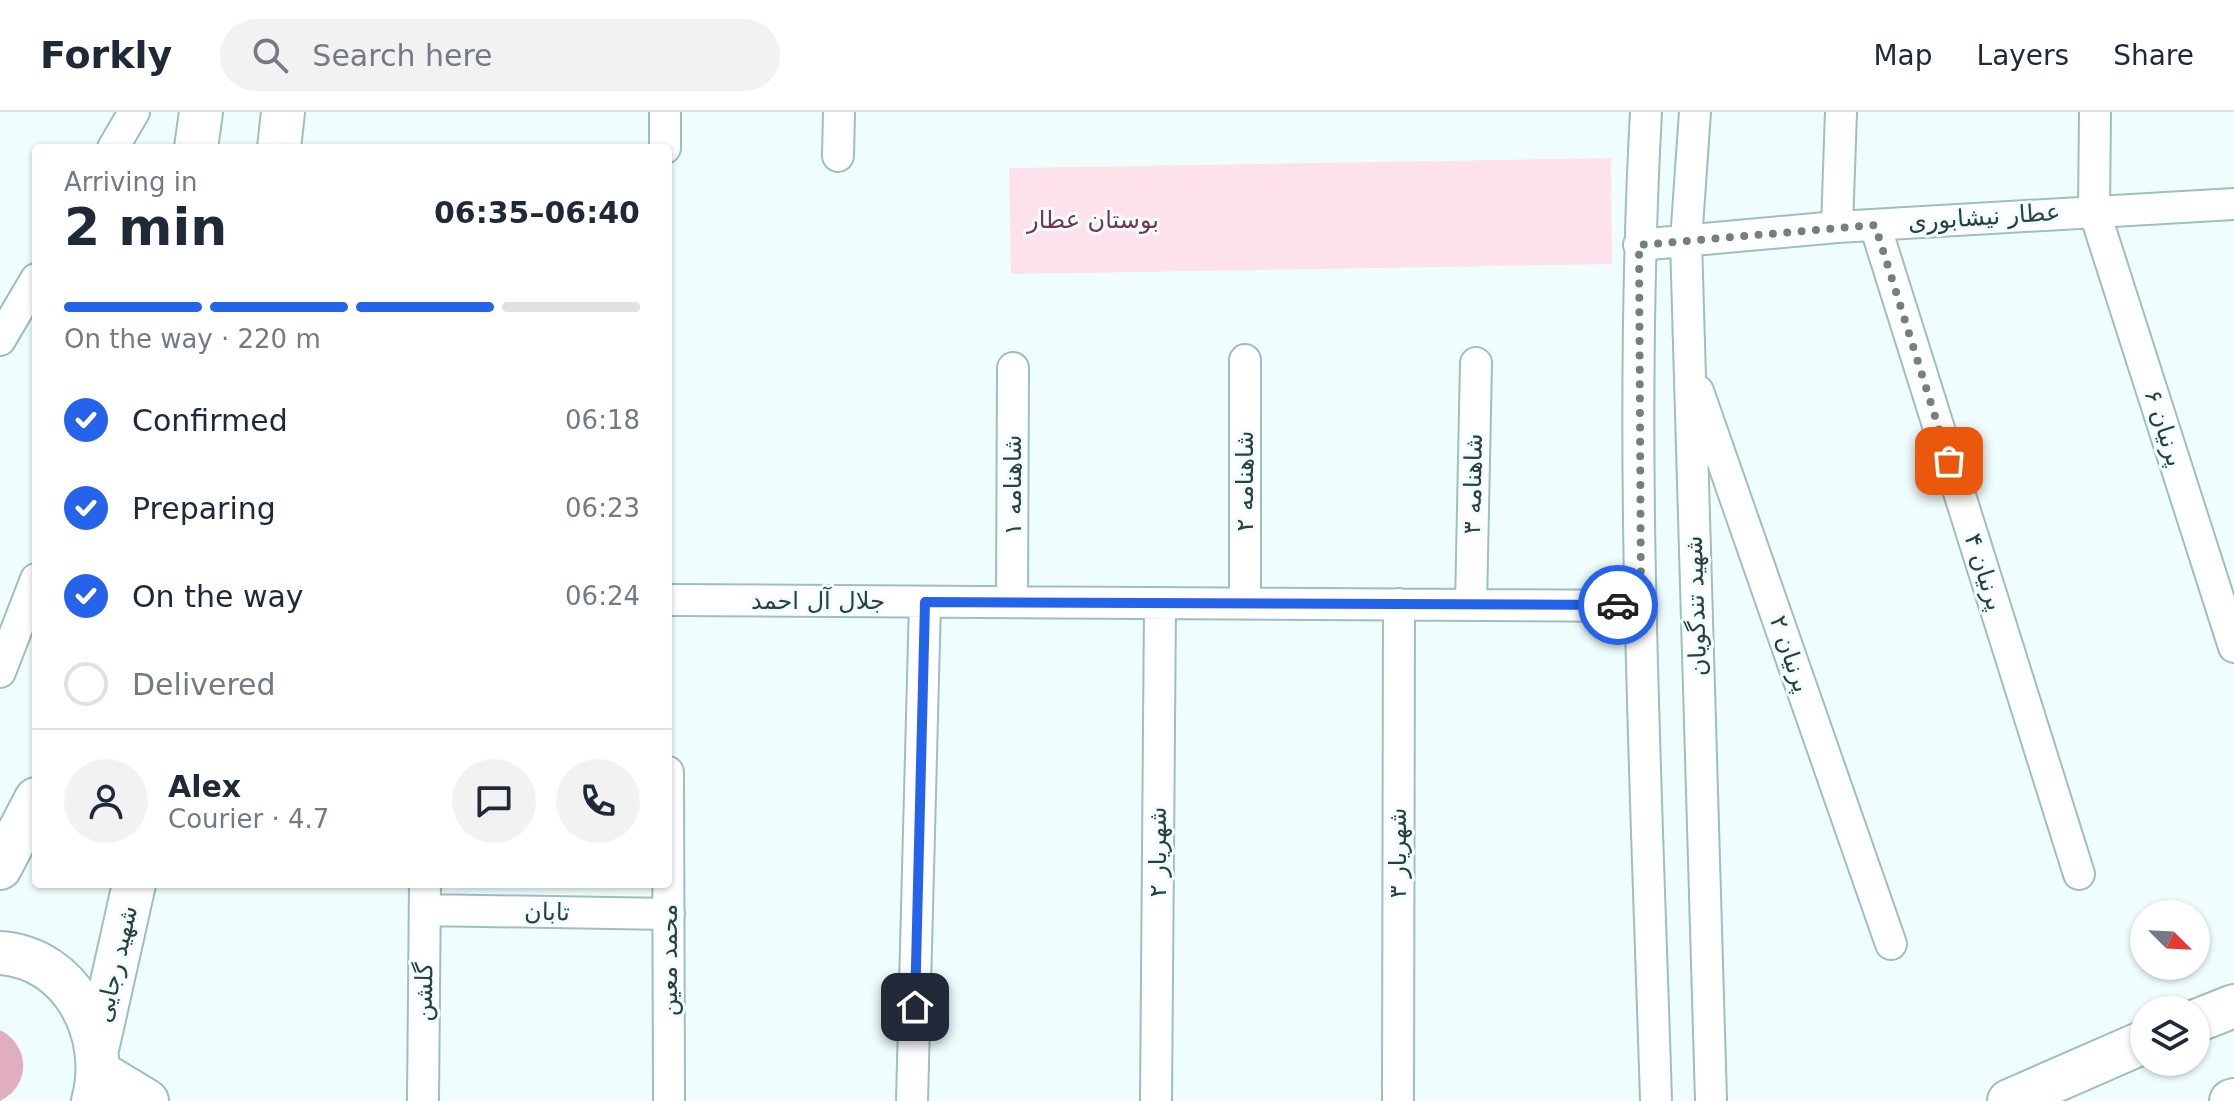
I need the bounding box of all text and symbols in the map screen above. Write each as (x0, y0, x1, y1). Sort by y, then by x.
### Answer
search box (220, 19, 780, 91)
text: Forkly (40, 33, 172, 77)
icon: search (248, 33, 292, 77)
text: Search here (312, 38, 493, 73)
text: Map (1873, 39, 1933, 72)
text: Layers (1977, 39, 2069, 72)
text: Share (2113, 39, 2194, 72)
text: Arriving in (64, 167, 198, 197)
text: 06:35–06:40 (434, 195, 640, 230)
text: 2 min (64, 197, 227, 257)
street label: عطار نیشابوری (1907, 198, 2061, 236)
park label: بوستان عطار (1026, 206, 1159, 234)
text: On the way · 220 m (64, 324, 321, 354)
street label: پرنیان ۶ (2138, 386, 2190, 470)
icon: check (64, 398, 108, 442)
text: Confirmed (132, 403, 288, 438)
text: 06:18 (565, 405, 640, 435)
pin (1915, 427, 1983, 495)
street label: شاهنامه ۲ (1231, 431, 1259, 531)
street label: شاهنامه ۳ (1458, 433, 1488, 535)
street label: شاهنامه ۱ (999, 435, 1027, 535)
icon: bag (1927, 439, 1971, 483)
icon: check (64, 486, 108, 530)
text: Preparing (132, 491, 276, 526)
text: 06:23 (565, 493, 640, 523)
street label: پرنیان ۴ (1958, 530, 2010, 614)
street label: شهید تندگویان (1680, 535, 1712, 677)
courier (1578, 565, 1658, 645)
icon: check (64, 574, 108, 618)
text: On the way (132, 579, 304, 614)
text: 06:24 (565, 581, 640, 611)
icon: car (1596, 583, 1640, 627)
street label: جلال آل احمد (751, 586, 885, 615)
street label: پرنیان ۲ (1764, 612, 1816, 696)
text: Delivered (132, 667, 276, 702)
button: person (64, 759, 148, 843)
button: chat (452, 759, 536, 843)
button: phone (556, 759, 640, 843)
text: Alex (168, 769, 241, 804)
text: Courier · 4.7 (168, 804, 329, 834)
street label: شهریار ۲ (1144, 807, 1172, 897)
street label: شهریار ۳ (1384, 808, 1412, 898)
street label: تابان (524, 898, 570, 926)
north arrow (2130, 900, 2210, 980)
map controls (2130, 900, 2210, 1076)
street label: شهید رجایی (89, 903, 143, 1025)
street label: محمد معین (655, 904, 683, 1016)
street label: گلشن (409, 962, 439, 1022)
pin (881, 973, 949, 1041)
icon: home (893, 985, 937, 1029)
button: layers (2130, 996, 2210, 1076)

